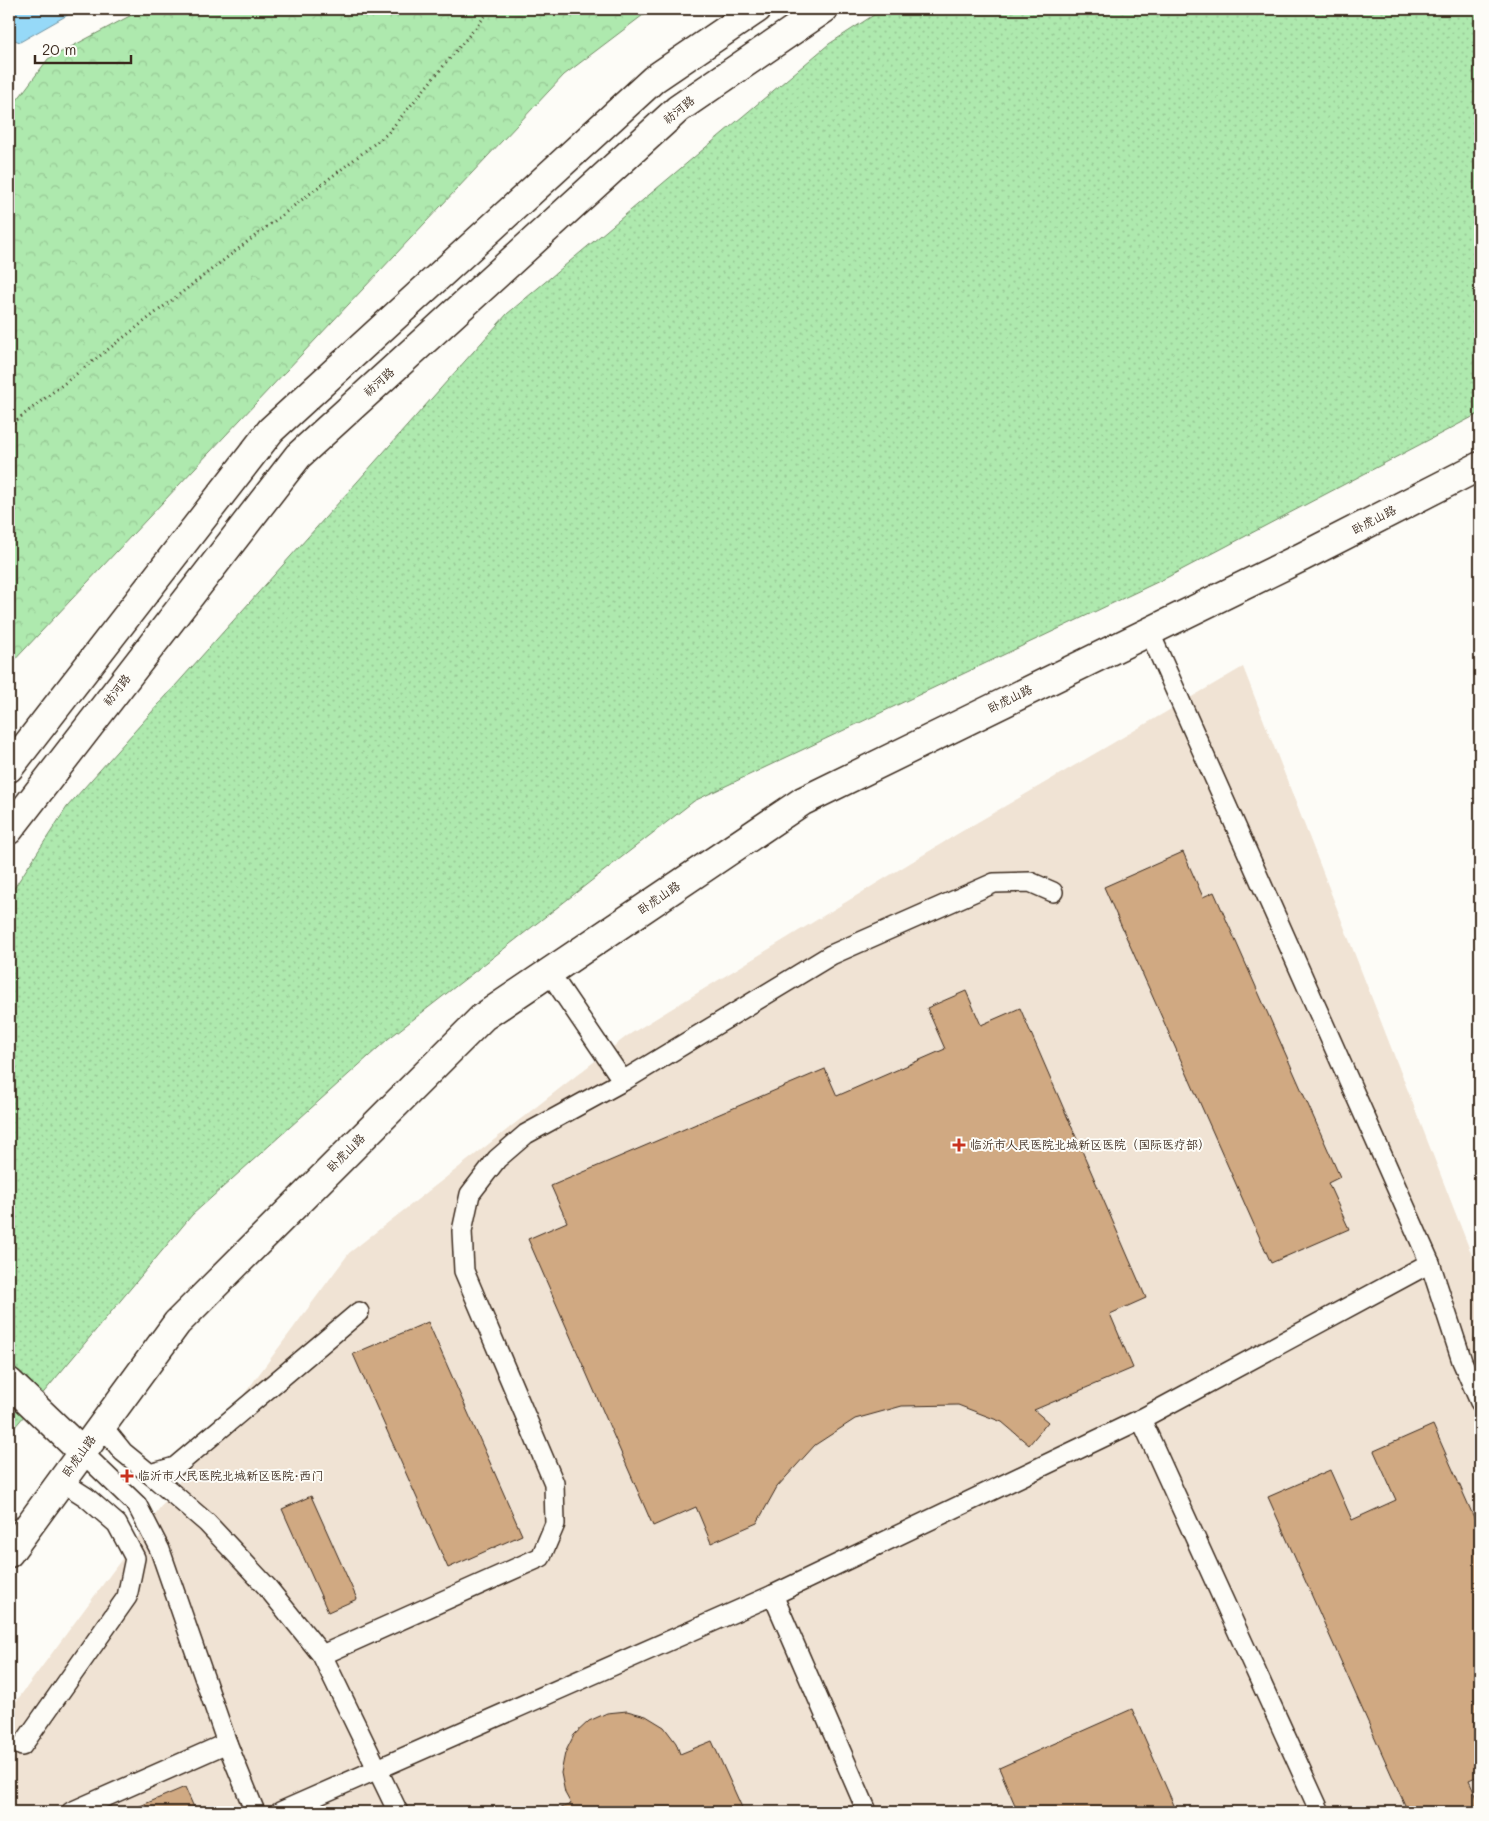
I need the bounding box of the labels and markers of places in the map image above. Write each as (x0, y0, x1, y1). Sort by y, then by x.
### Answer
place label: 临沂市人民医院北城新区医院（国际医疗部） (970, 1136, 1210, 1152)
marker: 临沂市人民医院北城新区医院（国际医疗部） (952, 1138, 966, 1152)
place label: 临沂市人民医院北城新区医院·西门 (138, 1467, 323, 1483)
marker: 临沂市人民医院北城新区医院·西门 (120, 1469, 134, 1483)

